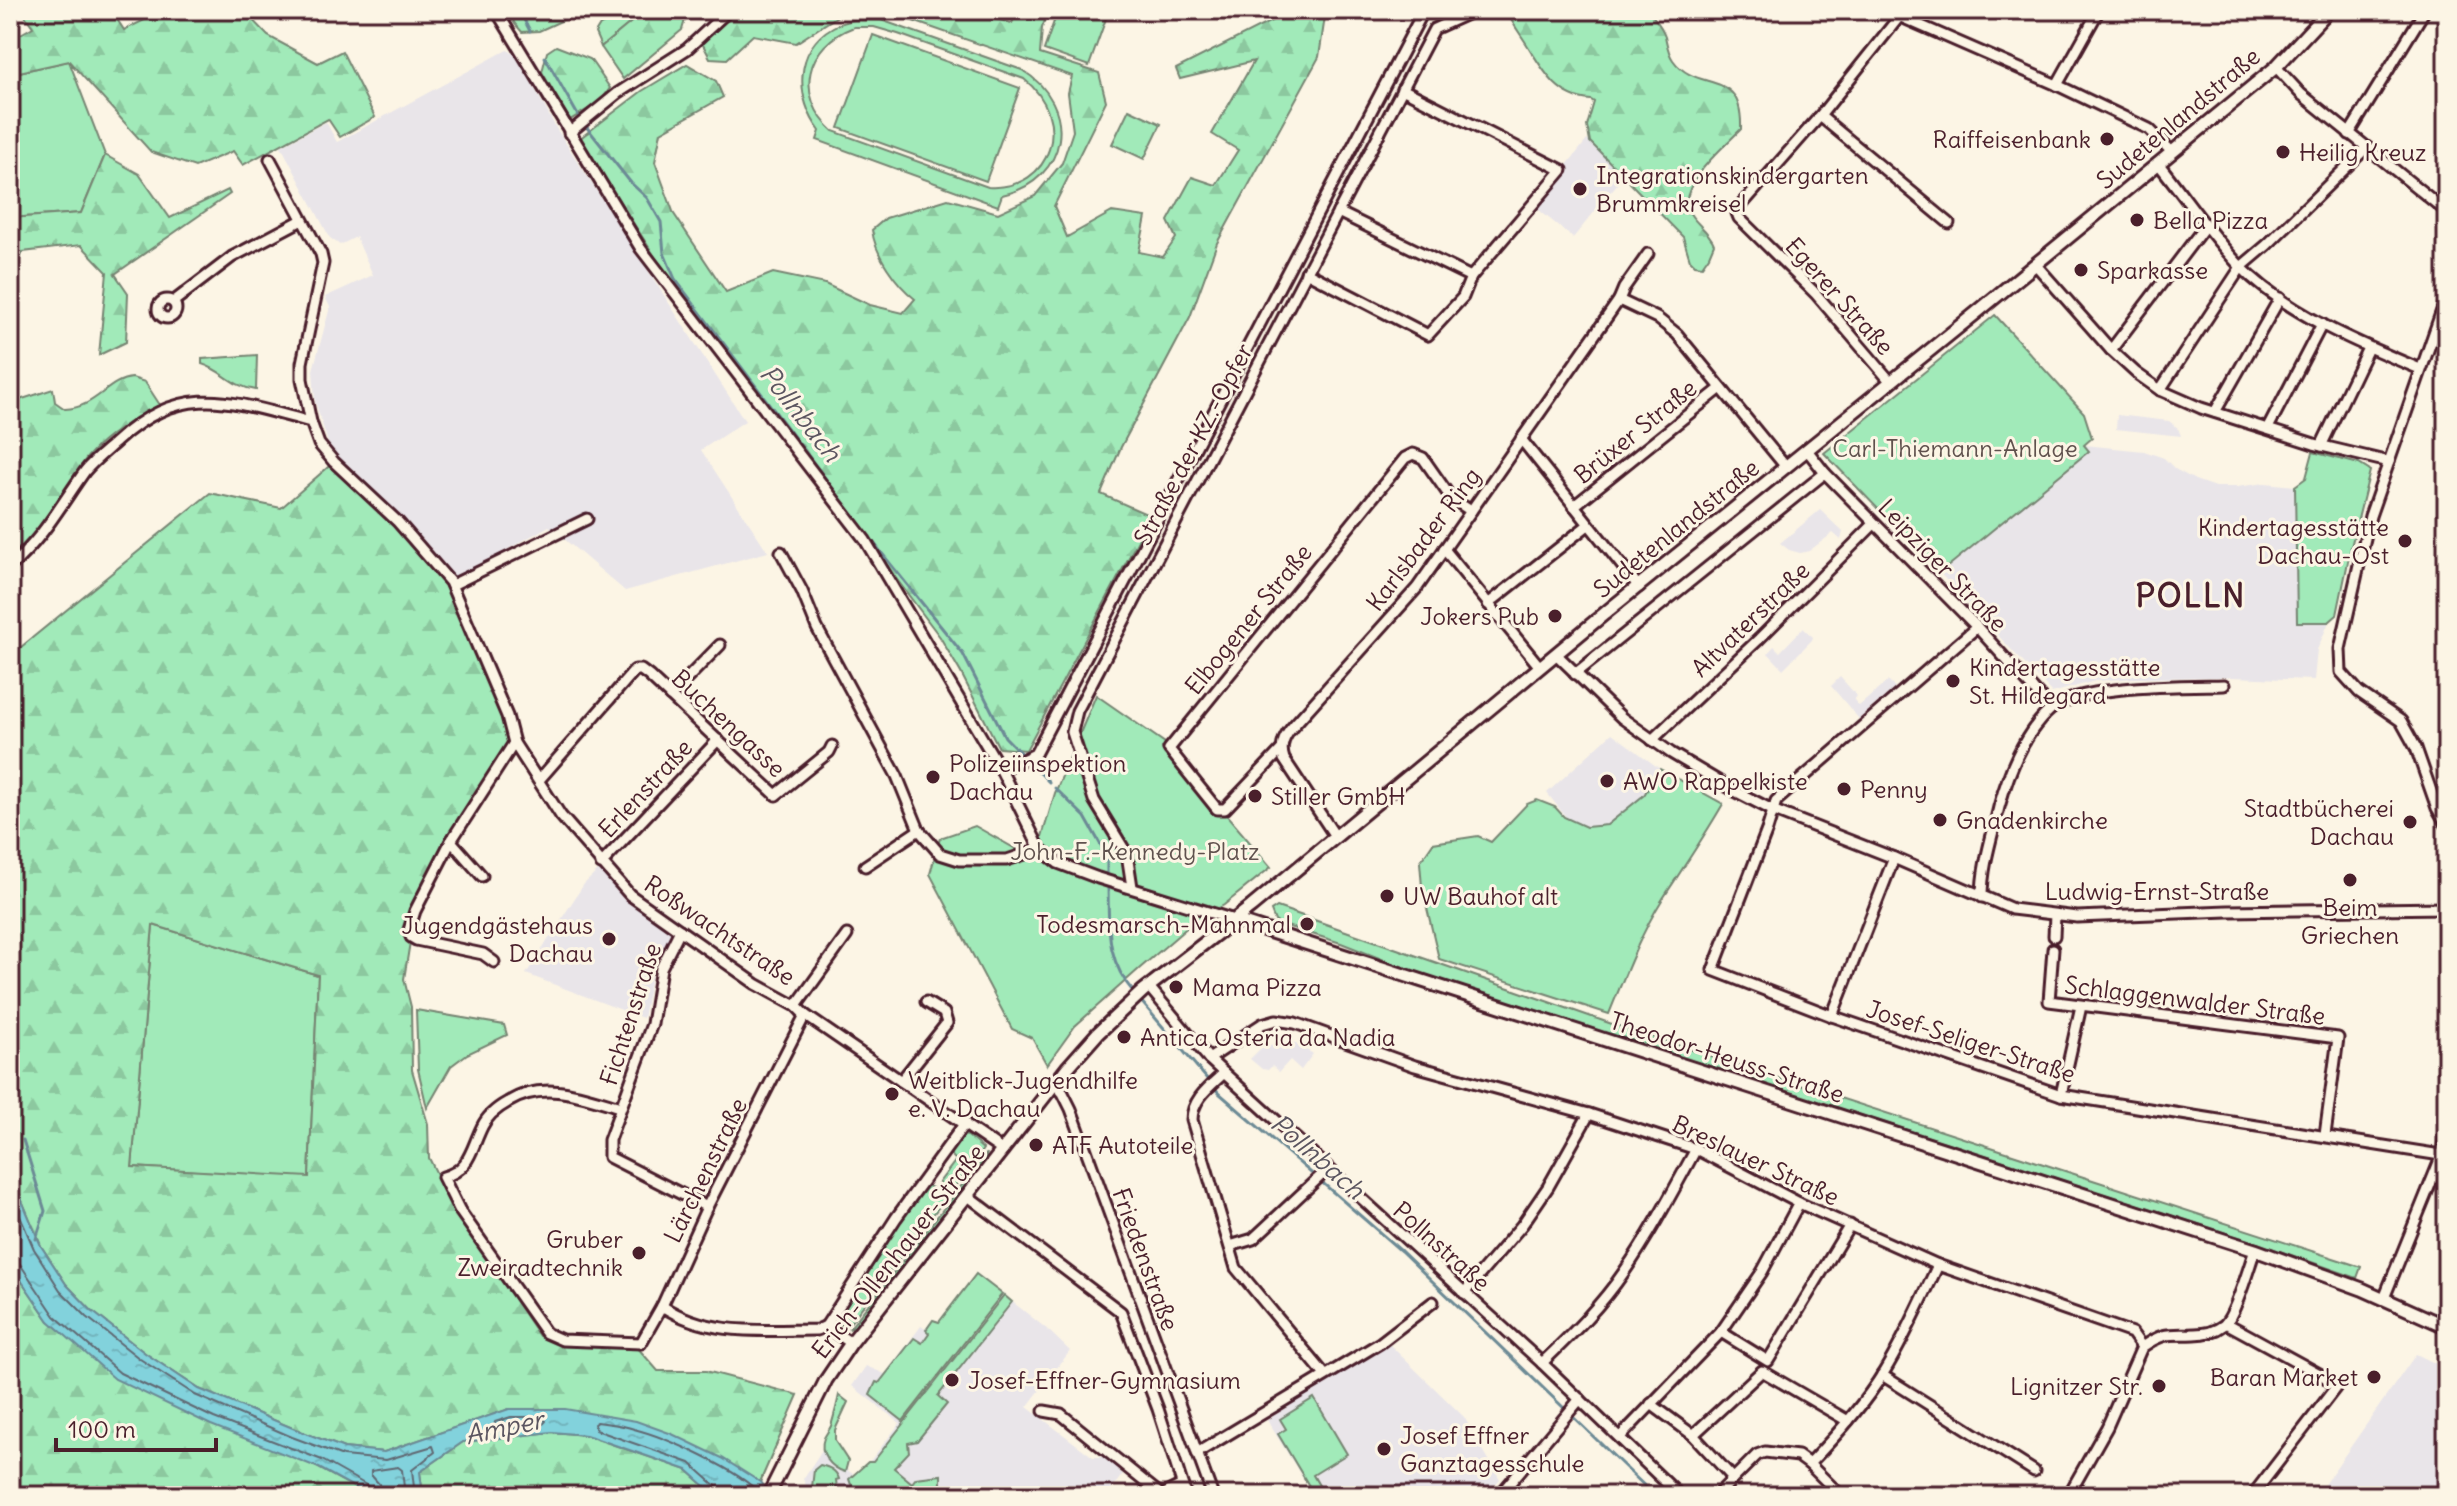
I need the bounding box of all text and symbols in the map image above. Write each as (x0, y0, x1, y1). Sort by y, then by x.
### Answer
street label: Sudetenlandstraße (2090, 41, 2266, 195)
place label: Raiffeisenbank (1933, 124, 2091, 154)
marker: Raiffeisenbank (2098, 130, 2116, 148)
place label: Heilig Kreuz (2299, 137, 2427, 167)
marker: Heilig Kreuz (2274, 143, 2292, 161)
place label: Integrationskindergarten Brummkreisel (1596, 160, 1869, 218)
marker: Integrationskindergarten Brummkreisel (1571, 180, 1589, 198)
place label: Bella Pizza (2153, 205, 2268, 235)
marker: Bella Pizza (2128, 211, 2146, 229)
street label: Egerer Straße (1779, 231, 1901, 361)
place label: Sparkasse (2097, 255, 2208, 285)
marker: Sparkasse (2072, 261, 2090, 279)
street label: Straße der KZ.-Opfer (1127, 338, 1259, 550)
water label: Pollnbach (753, 358, 850, 469)
street label: Brüxer Straße (1568, 372, 1702, 490)
park label: Carl-Thiemann-Anlage (1832, 433, 2078, 463)
street label: Sudetenlandstraße (1587, 452, 1765, 604)
street label: Karlsbader Ring (1359, 461, 1487, 617)
street label: Leipziger Straße (1872, 492, 2014, 638)
place label: Kindertagesstätte Dachau-Ost (2198, 512, 2389, 570)
marker: Kindertagesstätte Dachau-Ost (2396, 532, 2414, 550)
street label: Elbogener Straße (1178, 538, 1318, 700)
street label: Altvaterstraße (1685, 555, 1815, 683)
district label: POLLN (2136, 575, 2246, 616)
place label: Jokers Pub (1420, 601, 1539, 631)
marker: Jokers Pub (1546, 607, 1564, 625)
place label: Kindertagesstätte St. Hildegard (1969, 652, 2160, 710)
street label: Buchengasse (666, 663, 792, 783)
marker: Kindertagesstätte St. Hildegard (1944, 672, 1962, 690)
street label: Erlenstraße (592, 732, 698, 844)
place label: Polizeiinspektion Dachau (949, 748, 1127, 806)
place label: AWO Rappelkiste (1623, 766, 1808, 796)
marker: Polizeiinspektion Dachau (924, 768, 942, 786)
marker: AWO Rappelkiste (1598, 772, 1616, 790)
place label: Penny (1860, 774, 1928, 804)
marker: Penny (1835, 780, 1853, 798)
place label: Stiller GmbH (1271, 781, 1405, 811)
marker: Stiller GmbH (1246, 787, 1264, 805)
place label: Stadtbücherei Dachau (2244, 793, 2394, 851)
place label: Gnadenkirche (1956, 805, 2108, 835)
marker: Gnadenkirche (1931, 811, 1949, 829)
marker: Stadtbücherei Dachau (2401, 813, 2419, 831)
park label: John-F.-Kennedy-Platz (1011, 836, 1260, 866)
street label: Roßwachtstraße (639, 868, 801, 992)
marker: Beim Griechen (2341, 871, 2359, 889)
street label: Ludwig-Ernst-Straße (2045, 876, 2269, 906)
place label: UW Bauhof alt (1403, 881, 1558, 911)
marker: UW Bauhof alt (1378, 887, 1396, 905)
place label: Beim Griechen (2301, 892, 2399, 950)
place label: Todesmarsch-Mahnmal (1036, 909, 1291, 939)
place label: Jugendgästehaus Dachau (401, 910, 593, 968)
marker: Todesmarsch-Mahnmal (1298, 915, 1316, 933)
marker: Jugendgästehaus Dachau (600, 930, 618, 948)
street label: Fichtenstraße (593, 939, 667, 1089)
street label: Schlaggenwalder Straße (2063, 969, 2327, 1031)
place label: Mama Pizza (1192, 972, 1322, 1002)
marker: Mama Pizza (1167, 978, 1185, 996)
street label: Josef-Seliger-Straße (1863, 993, 2079, 1089)
street label: Theodor-Heuss-Straße (1606, 1005, 1848, 1109)
place label: Antica Osteria da Nadia (1140, 1022, 1396, 1052)
marker: Antica Osteria da Nadia (1115, 1028, 1133, 1046)
place label: Weitblick-Jugendhilfe e. V. Dachau (908, 1065, 1138, 1123)
marker: Weitblick-Jugendhilfe e. V. Dachau (883, 1085, 901, 1103)
street label: Lärchenstraße (657, 1093, 753, 1247)
water label: Pollnbach (1264, 1106, 1372, 1206)
street label: Breslauer Straße (1668, 1108, 1844, 1212)
place label: ATF Autoteile (1052, 1130, 1193, 1160)
marker: ATF Autoteile (1027, 1136, 1045, 1154)
street label: Erich-Ollenhauer-Straße (805, 1138, 991, 1364)
street label: Friedenstraße (1106, 1184, 1186, 1334)
street label: Pollnstraße (1387, 1195, 1497, 1297)
place label: Gruber Zweiradtechnik (457, 1224, 623, 1282)
marker: Gruber Zweiradtechnik (630, 1244, 648, 1262)
place label: Baran Market (2210, 1362, 2358, 1392)
place label: Josef-Effner-Gymnasium (968, 1365, 1241, 1395)
marker: Baran Market (2365, 1368, 2383, 1386)
marker: Josef-Effner-Gymnasium (943, 1371, 961, 1389)
place label: Lignitzer Str. (2010, 1371, 2143, 1401)
marker: Lignitzer Str. (2150, 1377, 2168, 1395)
scale bar (56, 1402, 216, 1452)
water label: Amper (462, 1402, 549, 1451)
text: 100 m (68, 1414, 136, 1444)
place label: Josef Effner Ganztagesschule (1400, 1420, 1585, 1478)
marker: Josef Effner Ganztagesschule (1375, 1440, 1393, 1458)

